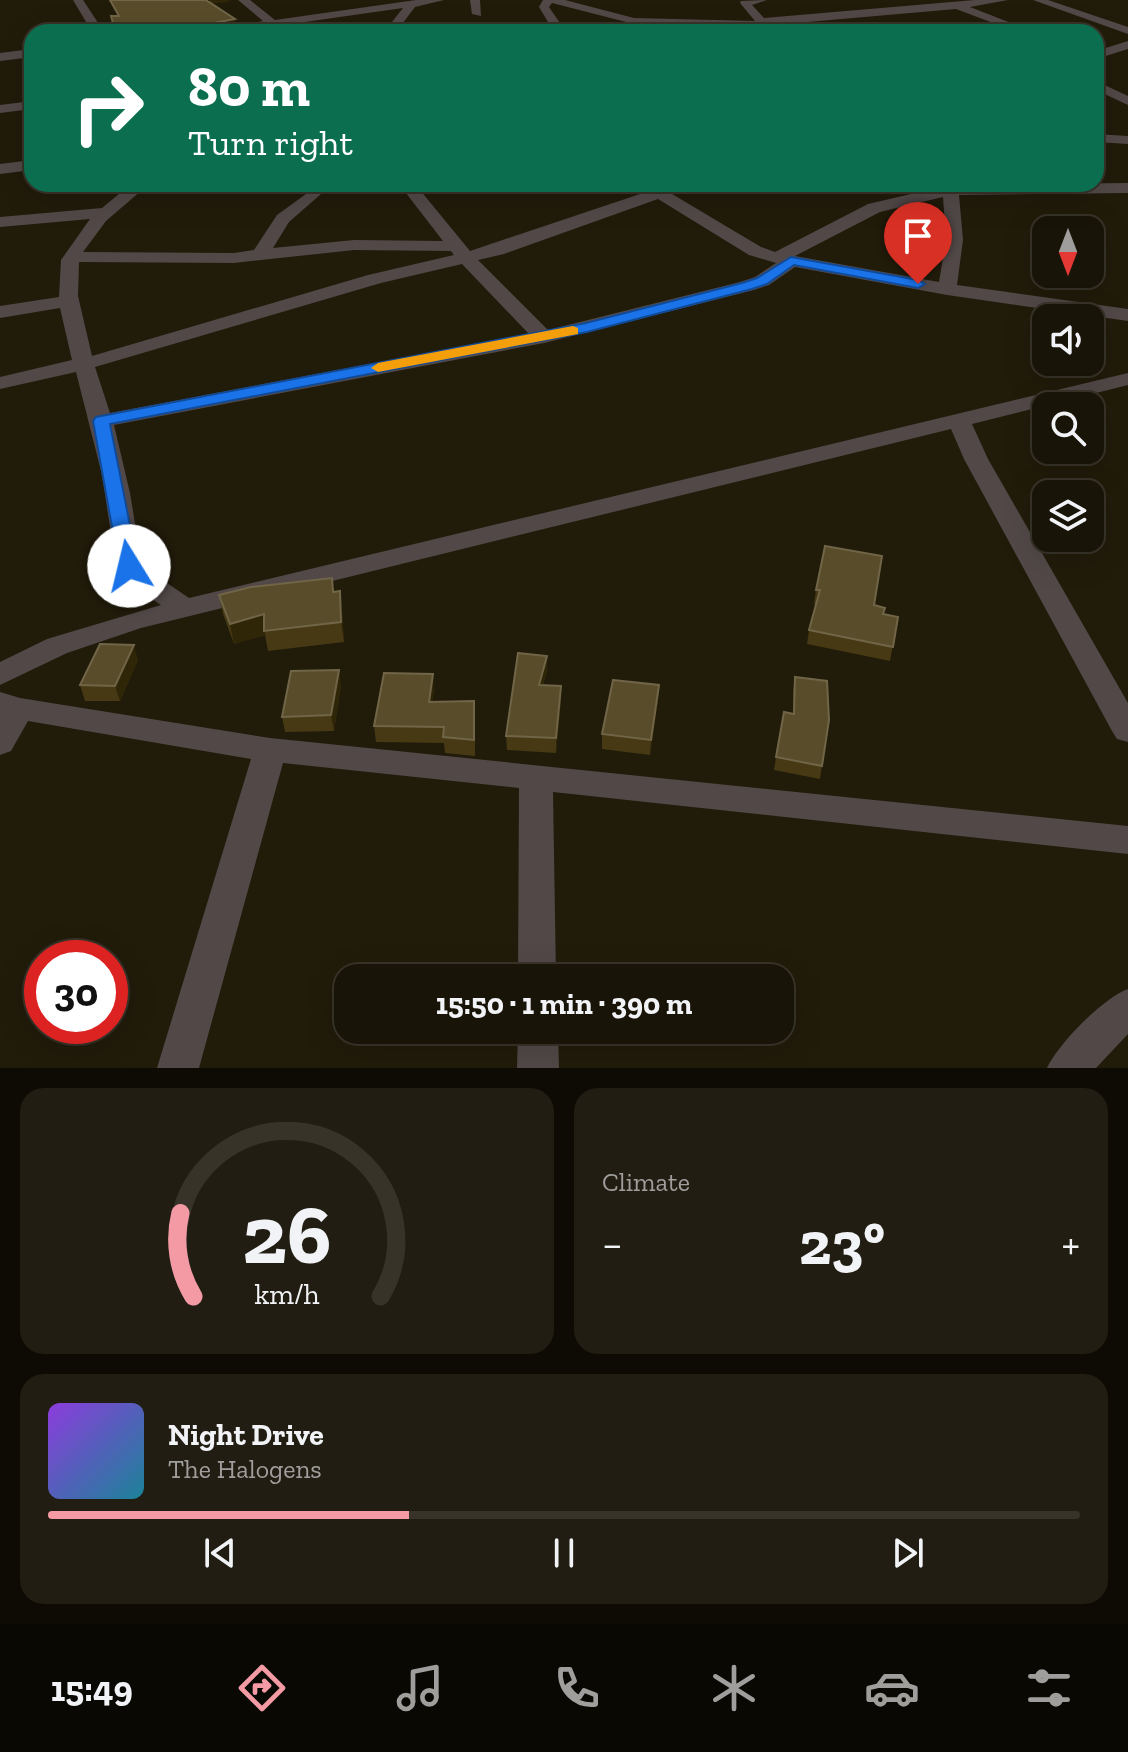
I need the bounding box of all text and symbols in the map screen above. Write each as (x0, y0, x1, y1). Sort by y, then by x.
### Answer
text: 80 m (188, 53, 310, 120)
icon: right (56, 56, 160, 160)
text: Turn right (188, 121, 353, 164)
pin (884, 202, 952, 284)
icon: arrive (896, 214, 940, 258)
north arrow (1032, 216, 1104, 288)
map controls (1032, 216, 1104, 552)
button: sound (1032, 304, 1104, 376)
button: search (1032, 392, 1104, 464)
button: layers (1032, 480, 1104, 552)
position arrow (87, 524, 171, 608)
speed limit sign: 30 (24, 940, 128, 1044)
text: 15:50 · 1 min · 390 m (436, 986, 692, 1022)
text: Climate (602, 1166, 690, 1198)
text: 26 (242, 1184, 332, 1284)
text: 23° (799, 1207, 885, 1279)
text: − (602, 1217, 623, 1270)
text: + (1061, 1217, 1080, 1270)
text: km/h (254, 1277, 320, 1311)
text: Night Drive (168, 1417, 324, 1453)
text: The Halogens (168, 1453, 322, 1485)
icon: previous (198, 1531, 242, 1575)
icon: pause (542, 1531, 586, 1575)
icon: next (886, 1531, 930, 1575)
icon: directions (234, 1660, 290, 1716)
icon: music (392, 1660, 448, 1716)
icon: phone (549, 1660, 605, 1716)
icon: climate (706, 1660, 762, 1716)
icon: car (864, 1660, 920, 1716)
icon: filters (1021, 1660, 1077, 1716)
text: 15:49 (51, 1667, 133, 1710)

